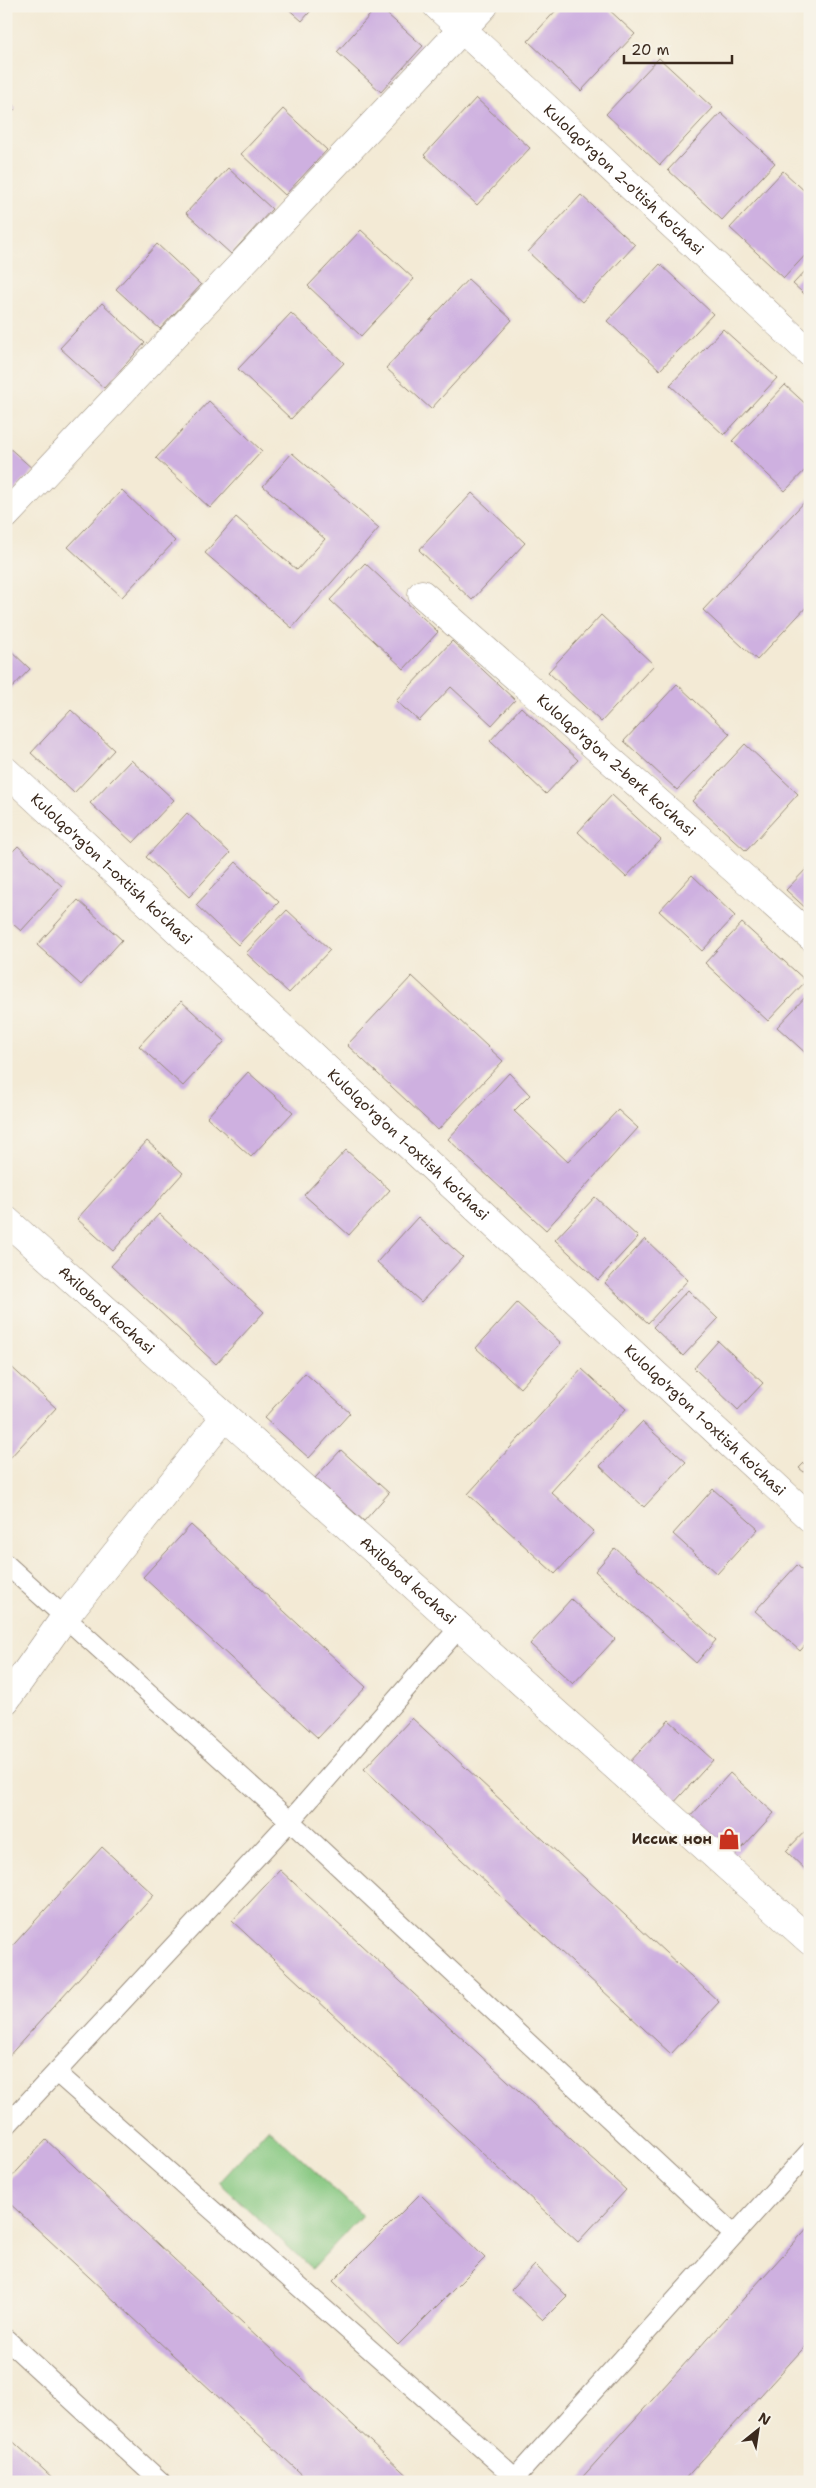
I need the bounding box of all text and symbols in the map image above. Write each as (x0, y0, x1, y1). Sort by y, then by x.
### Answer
scale bar (624, 32, 731, 64)
text: 20 m (631, 40, 670, 60)
street label: Kulolqo'rg'on 2-o'tish ko'chasi (539, 100, 708, 259)
street label: Kulolqo'rg'on 2-berk ko'chasi (533, 690, 700, 841)
street label: Kulolqo'rg'on 1-oxtish ko'chasi (26, 789, 197, 949)
street label: Kulolqo'rg'on 1-oxtish ko'chasi (323, 1065, 493, 1225)
street label: Axilobod kochasi (54, 1262, 159, 1359)
street label: Kulolqo'rg'on 1-oxtish ko'chasi (620, 1340, 790, 1500)
street label: Axilobod kochasi (356, 1532, 460, 1629)
shop icon: Иссик нон (716, 1826, 742, 1852)
place label: Иссик нон (631, 1829, 712, 1849)
north arrow (734, 2406, 784, 2456)
text: N (755, 2408, 774, 2429)

